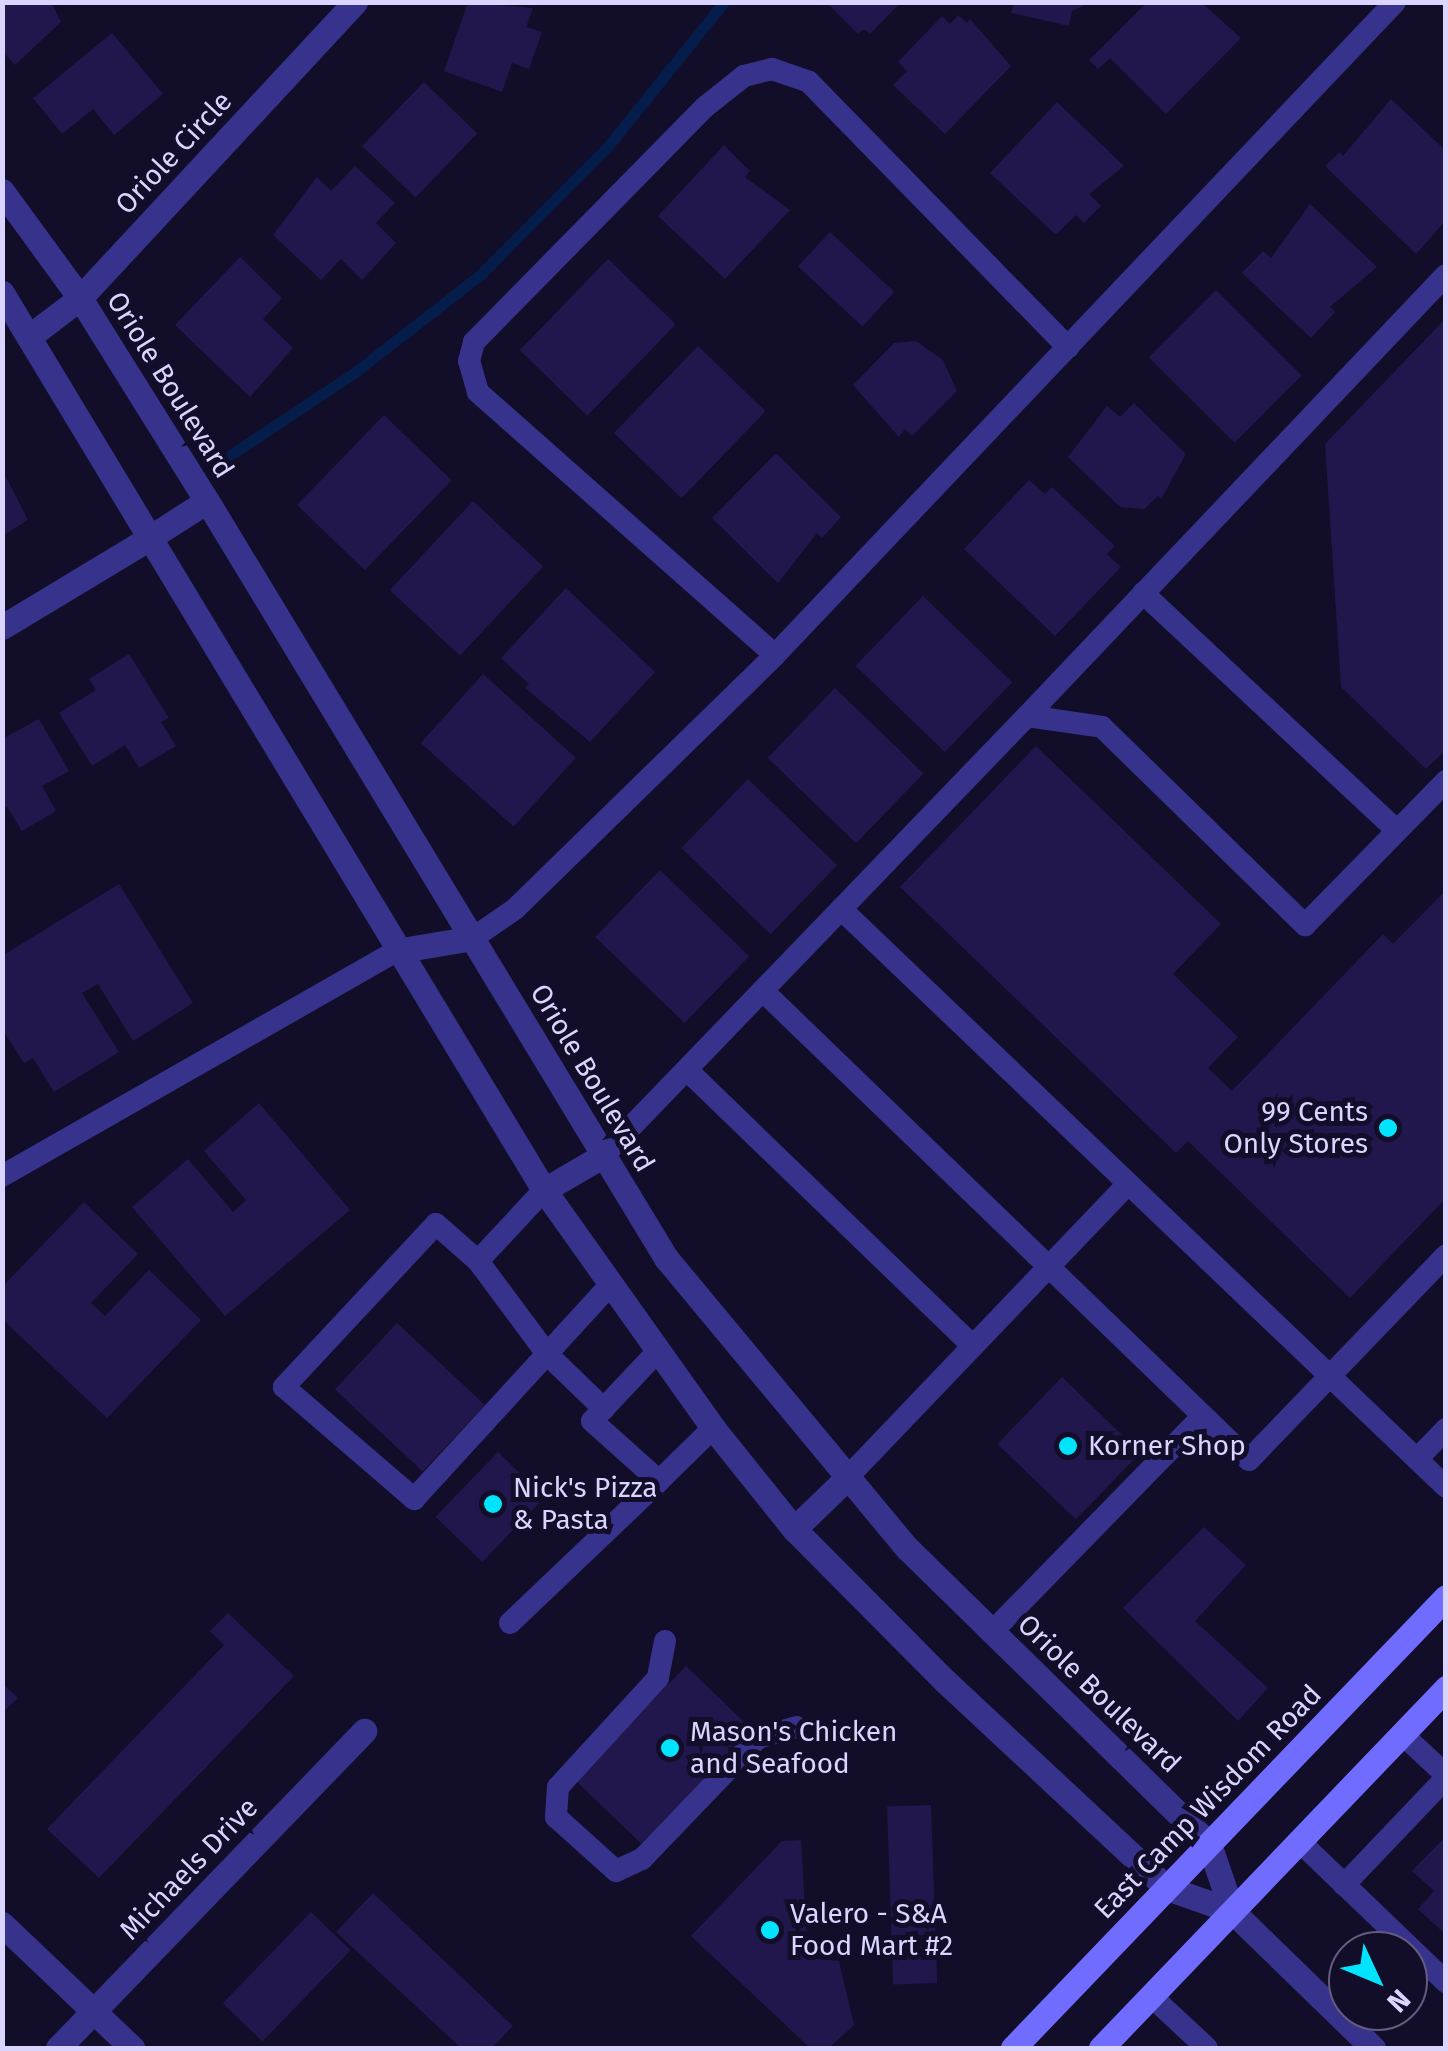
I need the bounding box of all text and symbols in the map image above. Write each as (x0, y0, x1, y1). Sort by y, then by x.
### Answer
street label: Oriole Circle (109, 85, 239, 221)
street label: Oriole Boulevard (99, 286, 241, 484)
street label: Oriole Boulevard (523, 978, 661, 1178)
place label: 99 Cents Only Stores (1223, 1095, 1368, 1161)
marker: 99 Cents Only Stores (1377, 1117, 1399, 1139)
place label: Korner Shop (1088, 1429, 1246, 1463)
marker: Korner Shop (1057, 1435, 1079, 1457)
place label: Nick's Pizza & Pasta (513, 1471, 658, 1537)
marker: Nick's Pizza & Pasta (482, 1493, 504, 1515)
street label: Oriole Boulevard (1011, 1608, 1187, 1780)
street label: East Camp Wisdom Road (1088, 1678, 1328, 1926)
place label: Mason's Chicken and Seafood (690, 1715, 897, 1781)
marker: Mason's Chicken and Seafood (659, 1737, 681, 1759)
street label: Michaels Drive (113, 1791, 265, 1947)
place label: Valero - S&A Food Mart #2 (790, 1897, 953, 1963)
marker: Valero - S&A Food Mart #2 (759, 1919, 781, 1941)
north arrow (1328, 1931, 1428, 2031)
text: N (1380, 1983, 1417, 2019)

